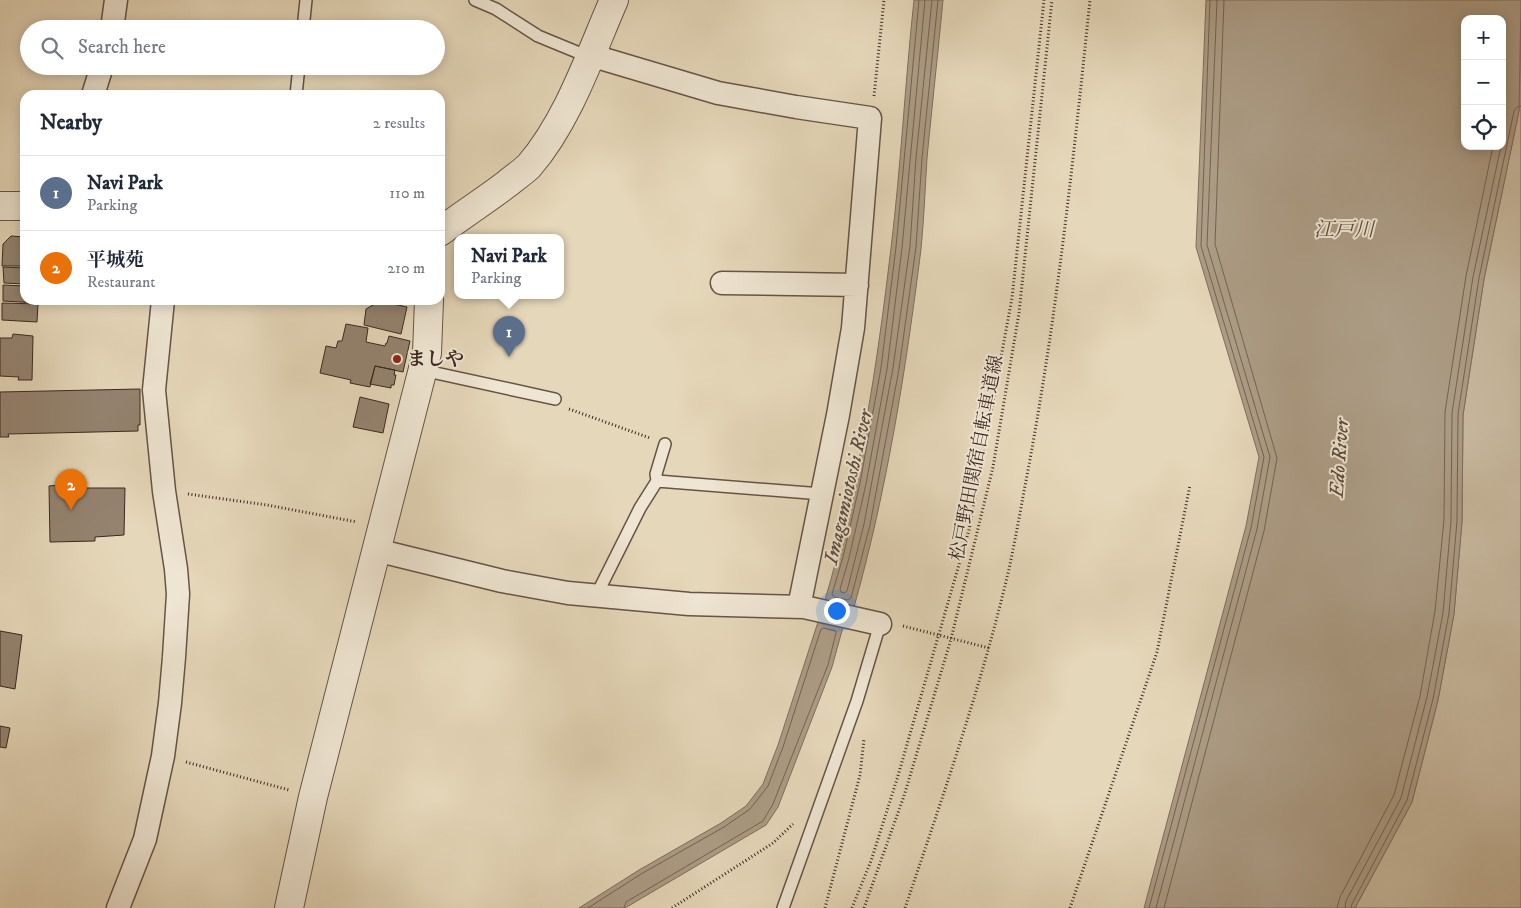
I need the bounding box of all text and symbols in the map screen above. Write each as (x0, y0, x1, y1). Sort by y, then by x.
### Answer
map controls (1461, 15, 1506, 150)
button: + (1461, 15, 1506, 60)
search box (20, 20, 445, 75)
icon: search (38, 34, 66, 62)
text: Search here (78, 36, 166, 59)
button: − (1461, 60, 1506, 105)
button: locate (1461, 105, 1506, 150)
text: Nearby (40, 110, 102, 136)
text: 2 results (373, 113, 425, 133)
text: Navi Park (87, 172, 163, 195)
text: 1 (53, 183, 59, 203)
text: 110 m (389, 183, 425, 203)
text: Parking (87, 195, 137, 215)
water label: 江戸川 (1314, 218, 1376, 243)
popup (454, 234, 564, 299)
text: Navi Park (471, 245, 547, 268)
text: 平城苑 (87, 249, 144, 272)
text: 2 (52, 258, 60, 278)
text: 210 m (387, 258, 425, 278)
text: Parking (471, 268, 521, 288)
text: Restaurant (87, 272, 155, 292)
pin: 1 (493, 316, 525, 357)
place label: ましや (407, 348, 464, 371)
marker: ましや (391, 353, 403, 365)
street label: 松戸野田関宿自転車道線 (946, 353, 1008, 563)
water label: Imagamiotoshi River (819, 405, 879, 569)
water label: Edo River (1325, 416, 1355, 499)
pin: 2 (55, 469, 87, 510)
your location (824, 598, 850, 624)

